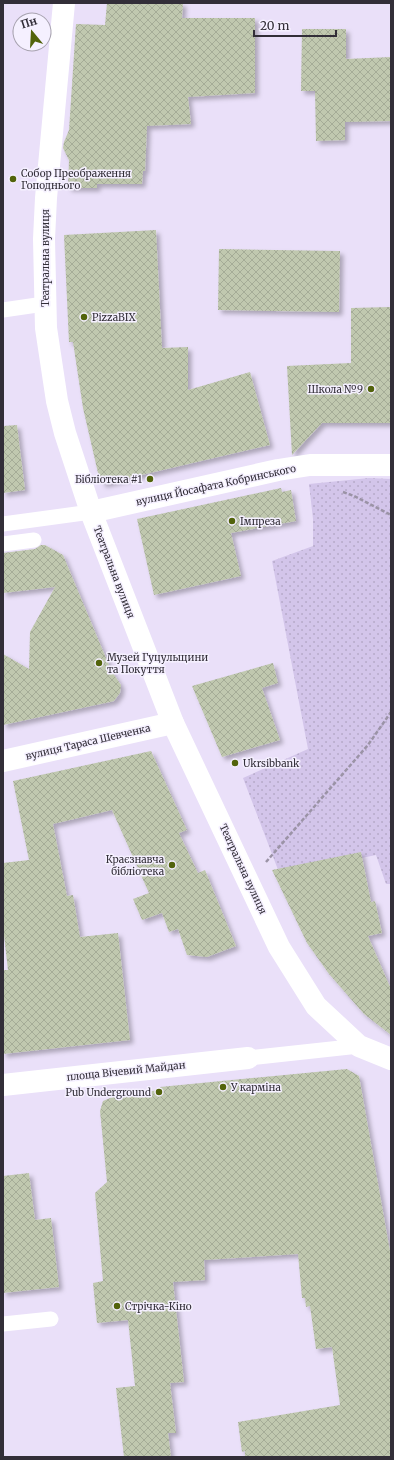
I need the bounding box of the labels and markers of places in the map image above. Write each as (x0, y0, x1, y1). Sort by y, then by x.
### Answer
place label: Собор Преображення Гоподнього (21, 167, 131, 192)
marker: Собор Преображення Гоподнього (8, 174, 18, 184)
place label: PizzaBIX (92, 311, 136, 324)
marker: PizzaBIX (79, 312, 89, 322)
place label: Школа №9 (308, 383, 363, 396)
marker: Школа №9 (366, 384, 376, 394)
place label: Бібліотека #1 (75, 473, 142, 486)
marker: Бібліотека #1 (145, 474, 155, 484)
place label: Імпреза (240, 515, 281, 528)
marker: Імпреза (227, 516, 237, 526)
place label: Музей Гуцульщини та Покуття (107, 651, 208, 676)
marker: Музей Гуцульщини та Покуття (94, 658, 104, 668)
place label: Ukrsibbank (243, 757, 300, 770)
marker: Ukrsibbank (230, 758, 240, 768)
place label: Краєзнавча бібліотека (106, 853, 165, 878)
marker: Краєзнавча бібліотека (167, 860, 177, 870)
place label: У карміна (230, 1081, 281, 1094)
marker: У карміна (218, 1082, 228, 1092)
place label: Pub Underground (66, 1086, 151, 1099)
marker: Pub Underground (154, 1087, 164, 1097)
place label: Стрічка-Кіно (125, 1300, 192, 1313)
marker: Стрічка-Кіно (112, 1301, 122, 1311)

